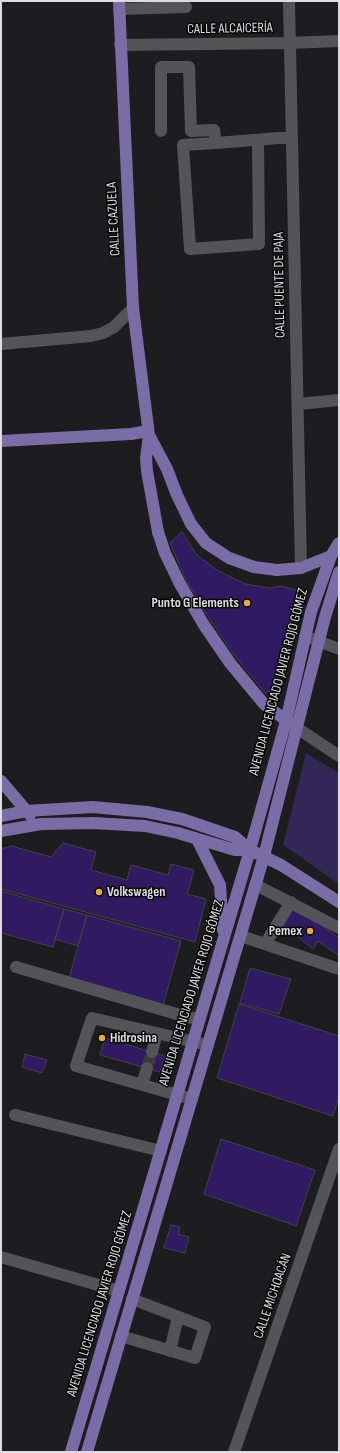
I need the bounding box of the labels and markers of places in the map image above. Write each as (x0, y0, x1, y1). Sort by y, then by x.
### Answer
place label: Punto G Elements (151, 595, 239, 611)
marker: Punto G Elements (242, 598, 252, 608)
place label: Volkswagen (107, 884, 165, 900)
marker: Volkswagen (94, 887, 104, 897)
place label: Pemex (269, 923, 302, 939)
marker: Pemex (305, 926, 315, 936)
place label: Hidrosina (110, 1030, 157, 1046)
marker: Hidrosina (97, 1033, 107, 1043)

